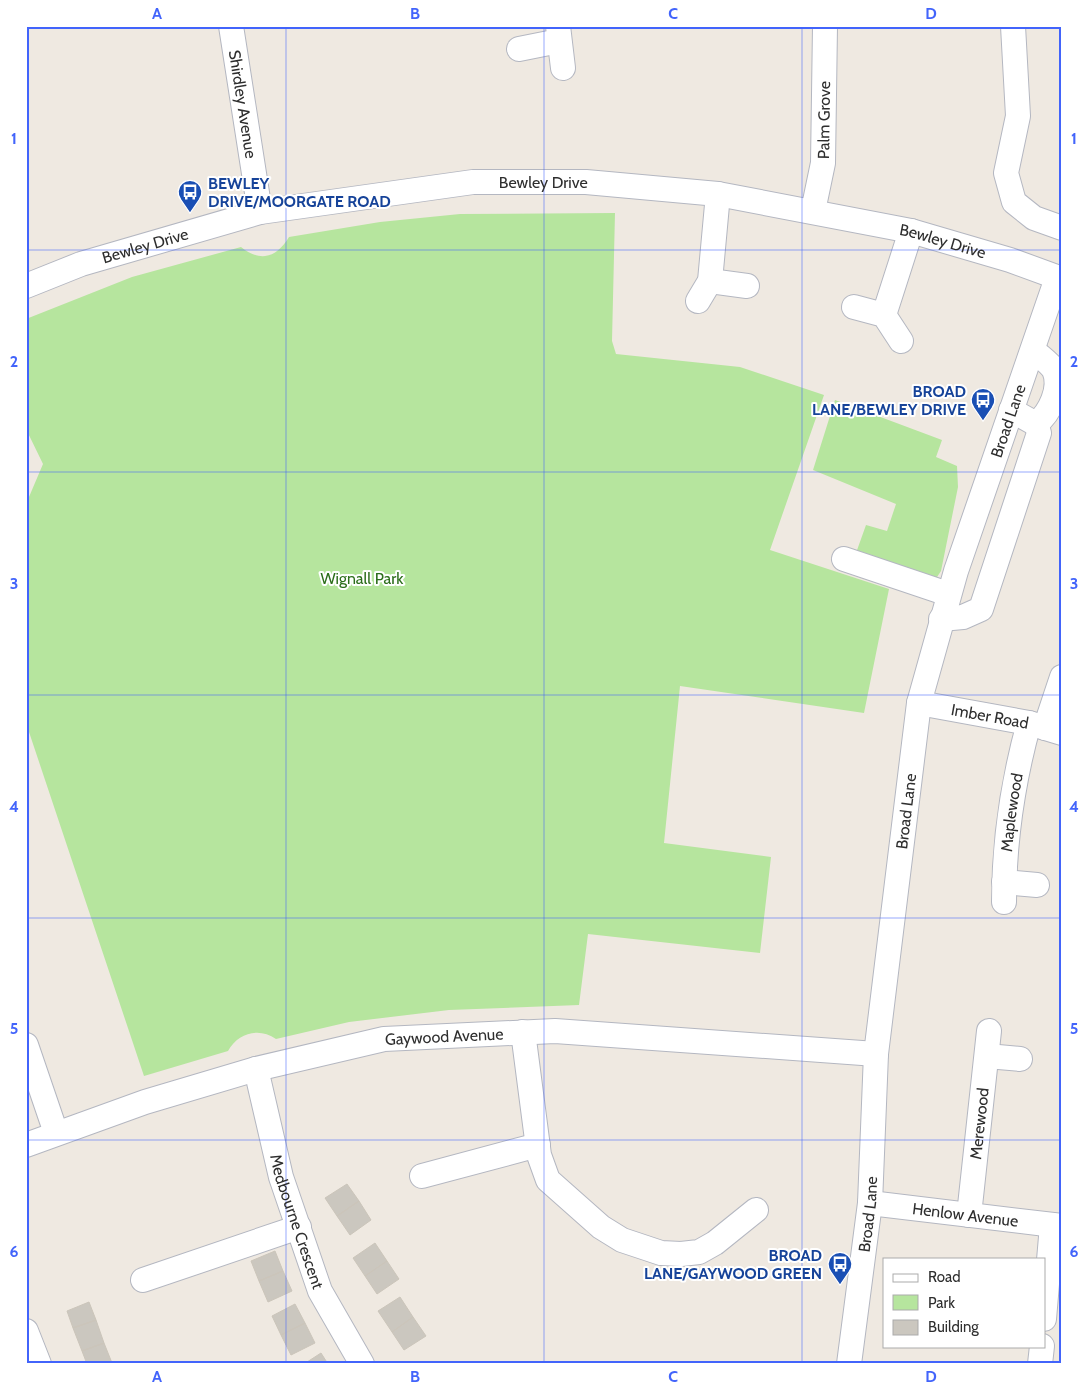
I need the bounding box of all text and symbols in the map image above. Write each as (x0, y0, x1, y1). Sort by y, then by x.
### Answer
text: A (152, 4, 162, 23)
text: B (410, 4, 420, 23)
text: C (668, 4, 678, 23)
text: D (925, 4, 937, 23)
street label: Shirdley Avenue (225, 49, 261, 160)
street label: Palm Grove (814, 81, 834, 159)
text: 1 (11, 129, 17, 148)
text: 1 (1071, 129, 1077, 148)
street label: Bewley Drive (499, 173, 588, 192)
place label: BEWLEY DRIVE/MOORGATE ROAD (208, 174, 391, 211)
bus stop icon: BEWLEY DRIVE/MOORGATE ROAD (177, 179, 203, 213)
street label: Bewley Drive (898, 220, 988, 262)
street label: Bewley Drive (100, 224, 190, 267)
text: 2 (10, 352, 18, 371)
text: 2 (1070, 352, 1078, 371)
place label: BROAD LANE/BEWLEY DRIVE (812, 382, 966, 419)
street label: Broad Lane (986, 382, 1029, 460)
bus stop icon: BROAD LANE/BEWLEY DRIVE (970, 387, 996, 421)
park label: Wignall Park (320, 569, 404, 588)
text: 3 (10, 574, 18, 593)
text: 3 (1070, 574, 1078, 593)
street label: Imber Road (950, 700, 1030, 732)
street label: Maplewood (997, 771, 1026, 853)
street label: Broad Lane (892, 772, 920, 850)
text: 4 (9, 797, 19, 816)
text: 4 (1069, 797, 1079, 816)
text: 5 (10, 1019, 18, 1038)
text: 5 (1070, 1019, 1078, 1038)
street label: Gaywood Avenue (384, 1024, 504, 1048)
street label: Merewood (966, 1087, 992, 1160)
street label: Medbourne Crescent (266, 1152, 328, 1292)
street label: Broad Lane (854, 1176, 881, 1253)
street label: Henlow Avenue (911, 1199, 1019, 1230)
text: 6 (10, 1242, 19, 1261)
text: 6 (1070, 1242, 1079, 1261)
place label: BROAD LANE/GAYWOOD GREEN (644, 1246, 822, 1283)
bus stop icon: BROAD LANE/GAYWOOD GREEN (827, 1251, 853, 1285)
legend (883, 1258, 1046, 1348)
text: Road (928, 1268, 961, 1286)
text: Park (928, 1294, 955, 1312)
text: Building (928, 1318, 979, 1336)
text: A (152, 1367, 162, 1386)
text: B (410, 1367, 420, 1386)
text: C (668, 1367, 678, 1386)
text: D (925, 1367, 937, 1386)

